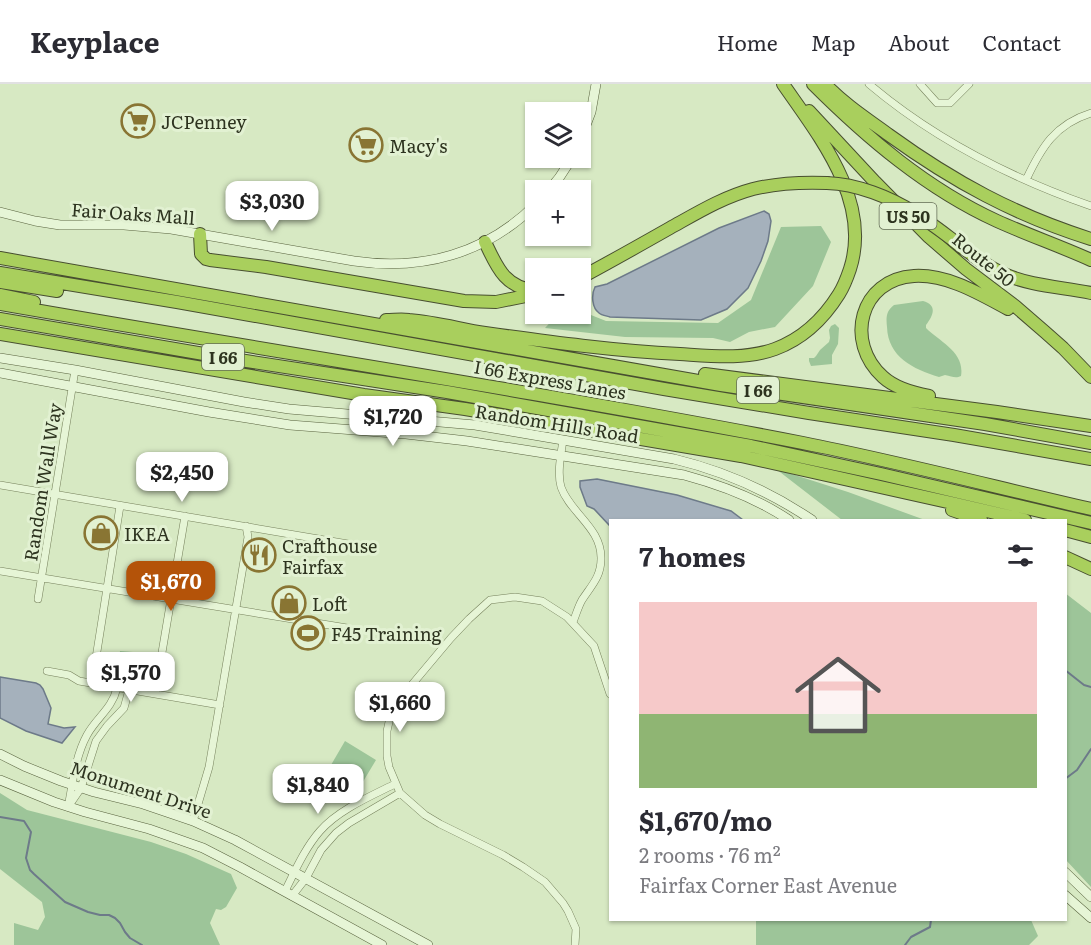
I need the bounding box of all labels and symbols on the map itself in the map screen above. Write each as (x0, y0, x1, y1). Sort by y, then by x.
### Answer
supermarket icon: JCPenney (120, 103, 156, 139)
place label: JCPenney (161, 108, 247, 135)
supermarket icon: Macy's (348, 127, 384, 163)
place label: Macy's (389, 132, 447, 159)
pin: $3,030 (223, 181, 321, 232)
street label: Fair Oaks Mall (70, 195, 196, 231)
road number: US 50 (880, 203, 936, 229)
street label: Route 50 (947, 225, 1021, 293)
road number: I 66 (202, 344, 244, 370)
street label: I 66 Express Lanes (472, 352, 628, 406)
road number: I 66 (737, 377, 779, 403)
pin: $1,720 (344, 396, 442, 447)
street label: Random Hills Road (473, 397, 641, 449)
street label: Random Wall Way (16, 400, 68, 563)
pin: $2,450 (133, 452, 231, 503)
shop icon: IKEA (83, 515, 119, 551)
place label: IKEA (124, 520, 170, 547)
place label: Crafthouse Fairfax (282, 532, 377, 580)
restaurant icon: Crafthouse Fairfax (241, 537, 277, 573)
pin: $1,670 (122, 561, 220, 612)
shop icon: Loft (271, 585, 307, 621)
place label: Loft (312, 590, 348, 617)
sports icon: F45 Training (290, 615, 326, 651)
place label: F45 Training (331, 620, 443, 647)
pin: $1,570 (82, 652, 180, 703)
pin: $1,660 (351, 682, 449, 733)
street label: Monument Drive (67, 753, 215, 825)
pin: $1,840 (269, 764, 367, 815)

